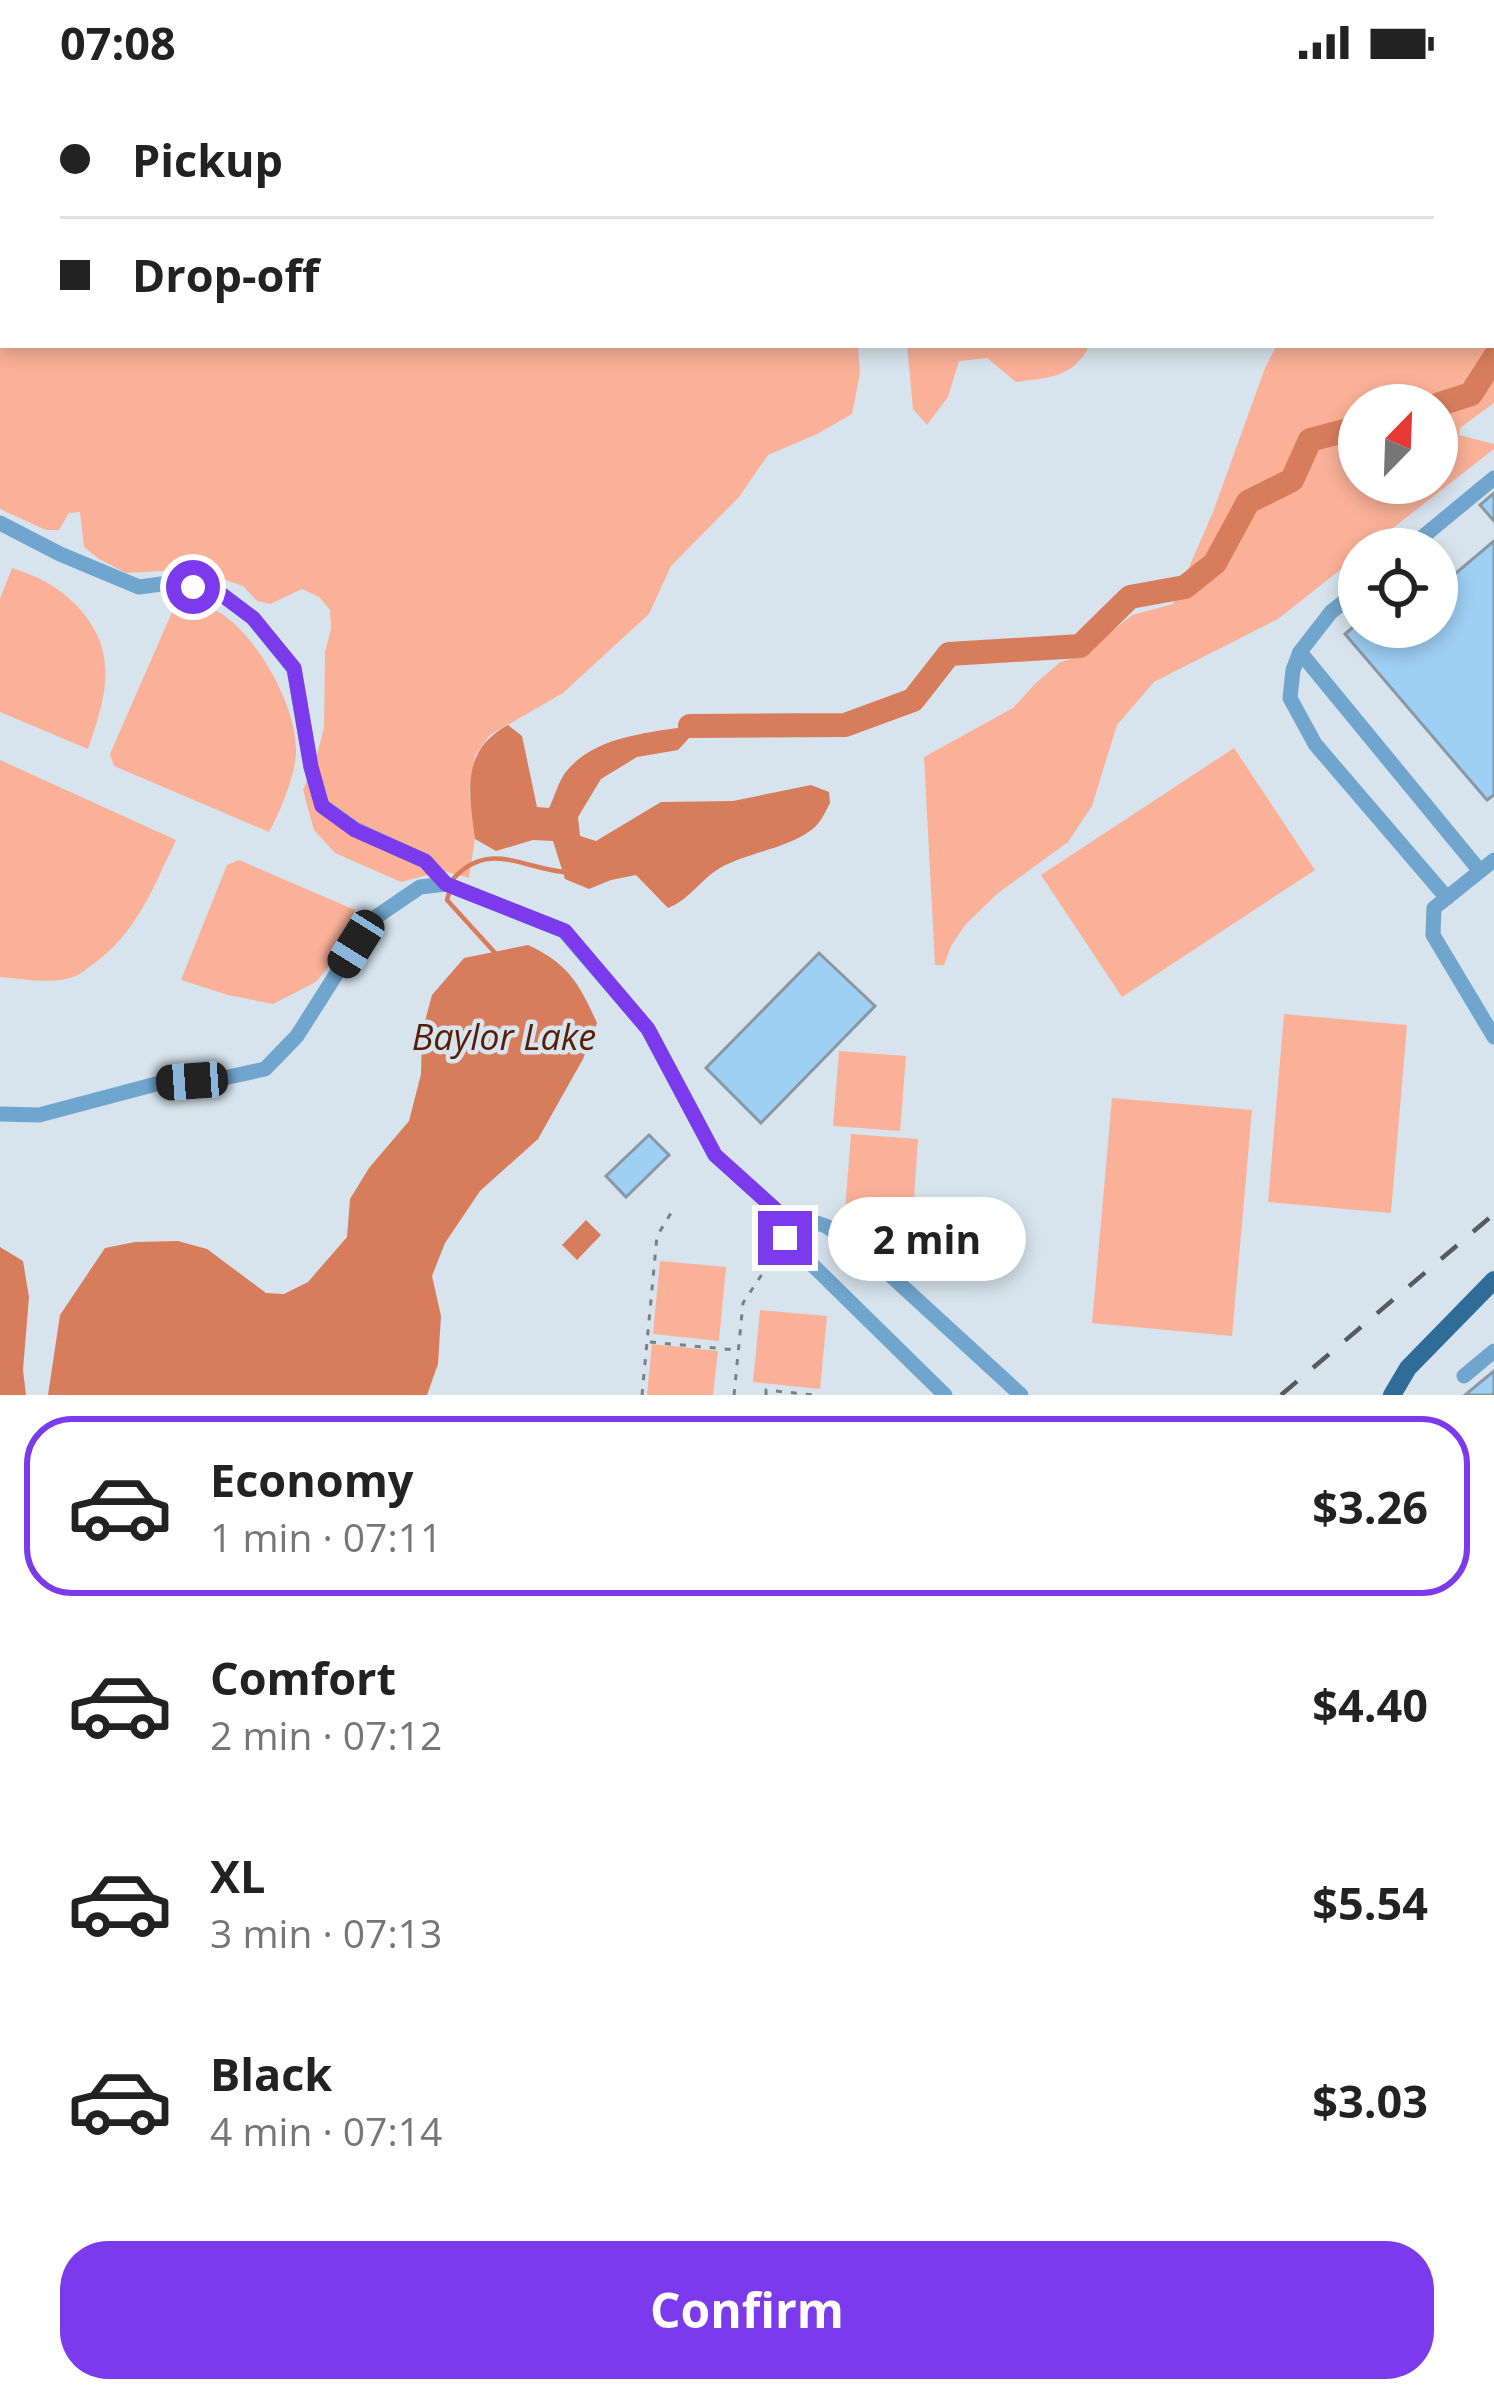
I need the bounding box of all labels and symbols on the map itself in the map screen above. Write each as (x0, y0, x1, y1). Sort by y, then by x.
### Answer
north arrow (1338, 384, 1458, 504)
route start (166, 560, 220, 614)
car (322, 904, 390, 984)
water label: Baylor Lake (412, 1012, 596, 1061)
car (155, 1061, 229, 1101)
callout: 2 min (827, 1196, 1025, 1280)
route end (758, 1211, 812, 1265)

